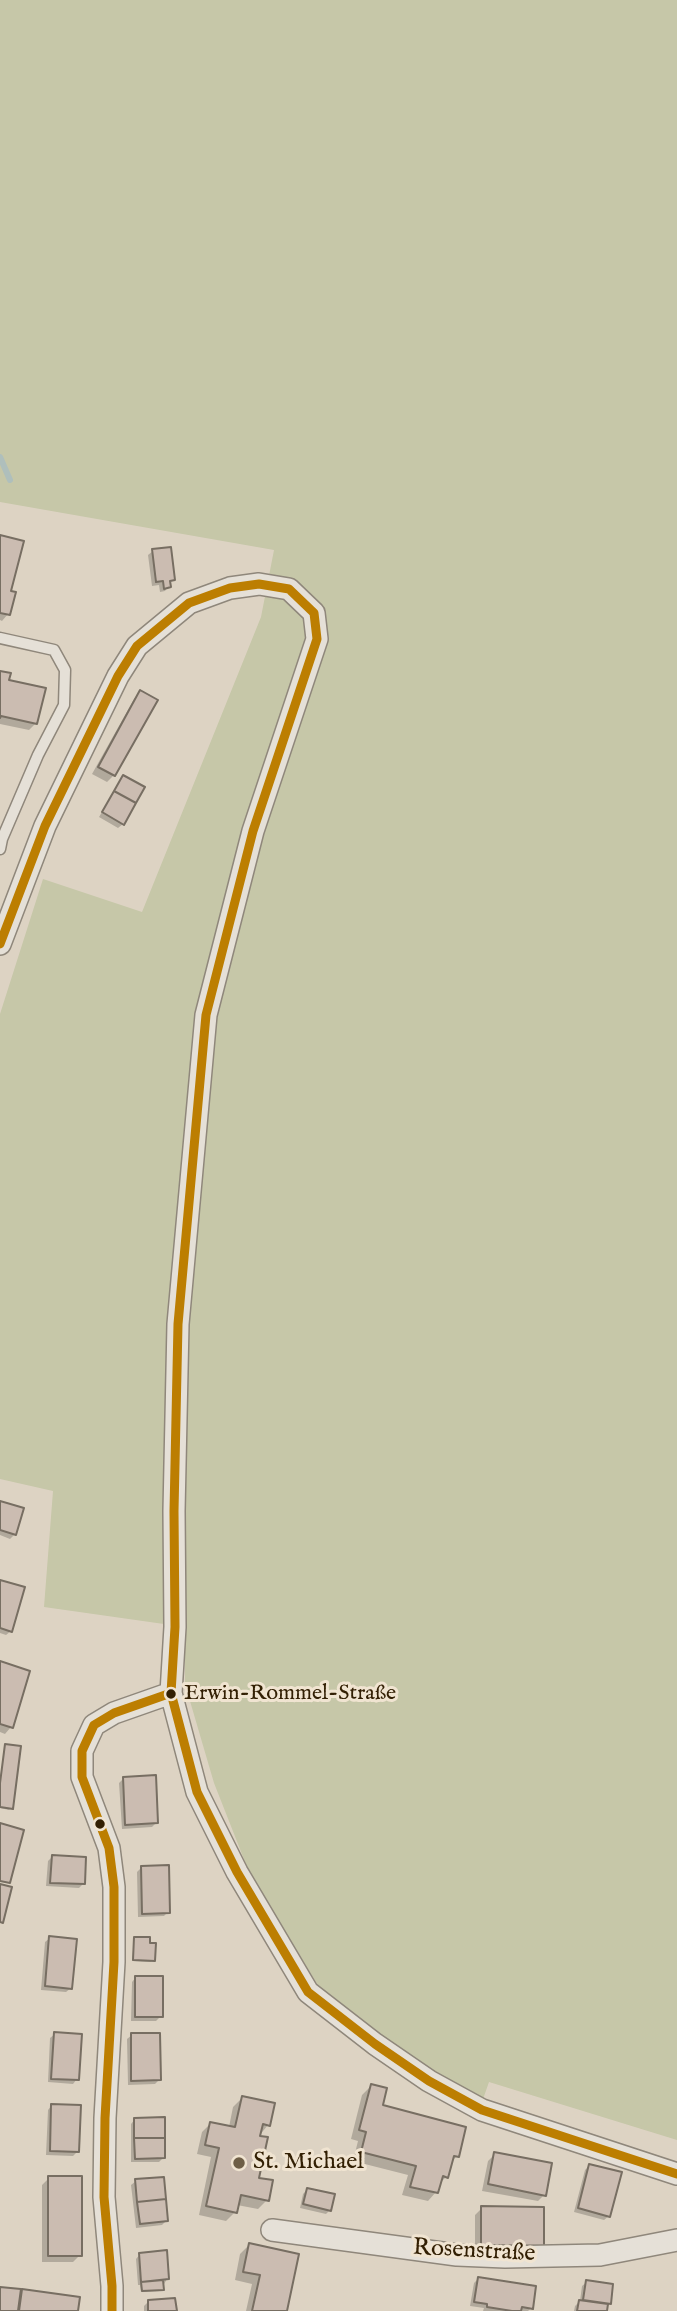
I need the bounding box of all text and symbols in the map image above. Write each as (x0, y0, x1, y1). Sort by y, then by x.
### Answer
place label: Erwin-Rommel-Straße (184, 1681, 396, 1707)
marker: Erwin-Rommel-Straße (164, 1687, 178, 1701)
unlabelled marker (93, 1817, 107, 1831)
place label: St. Michael (253, 2149, 364, 2177)
marker: St. Michael (231, 2155, 247, 2171)
street label: Rosenstraße (412, 2234, 536, 2270)

